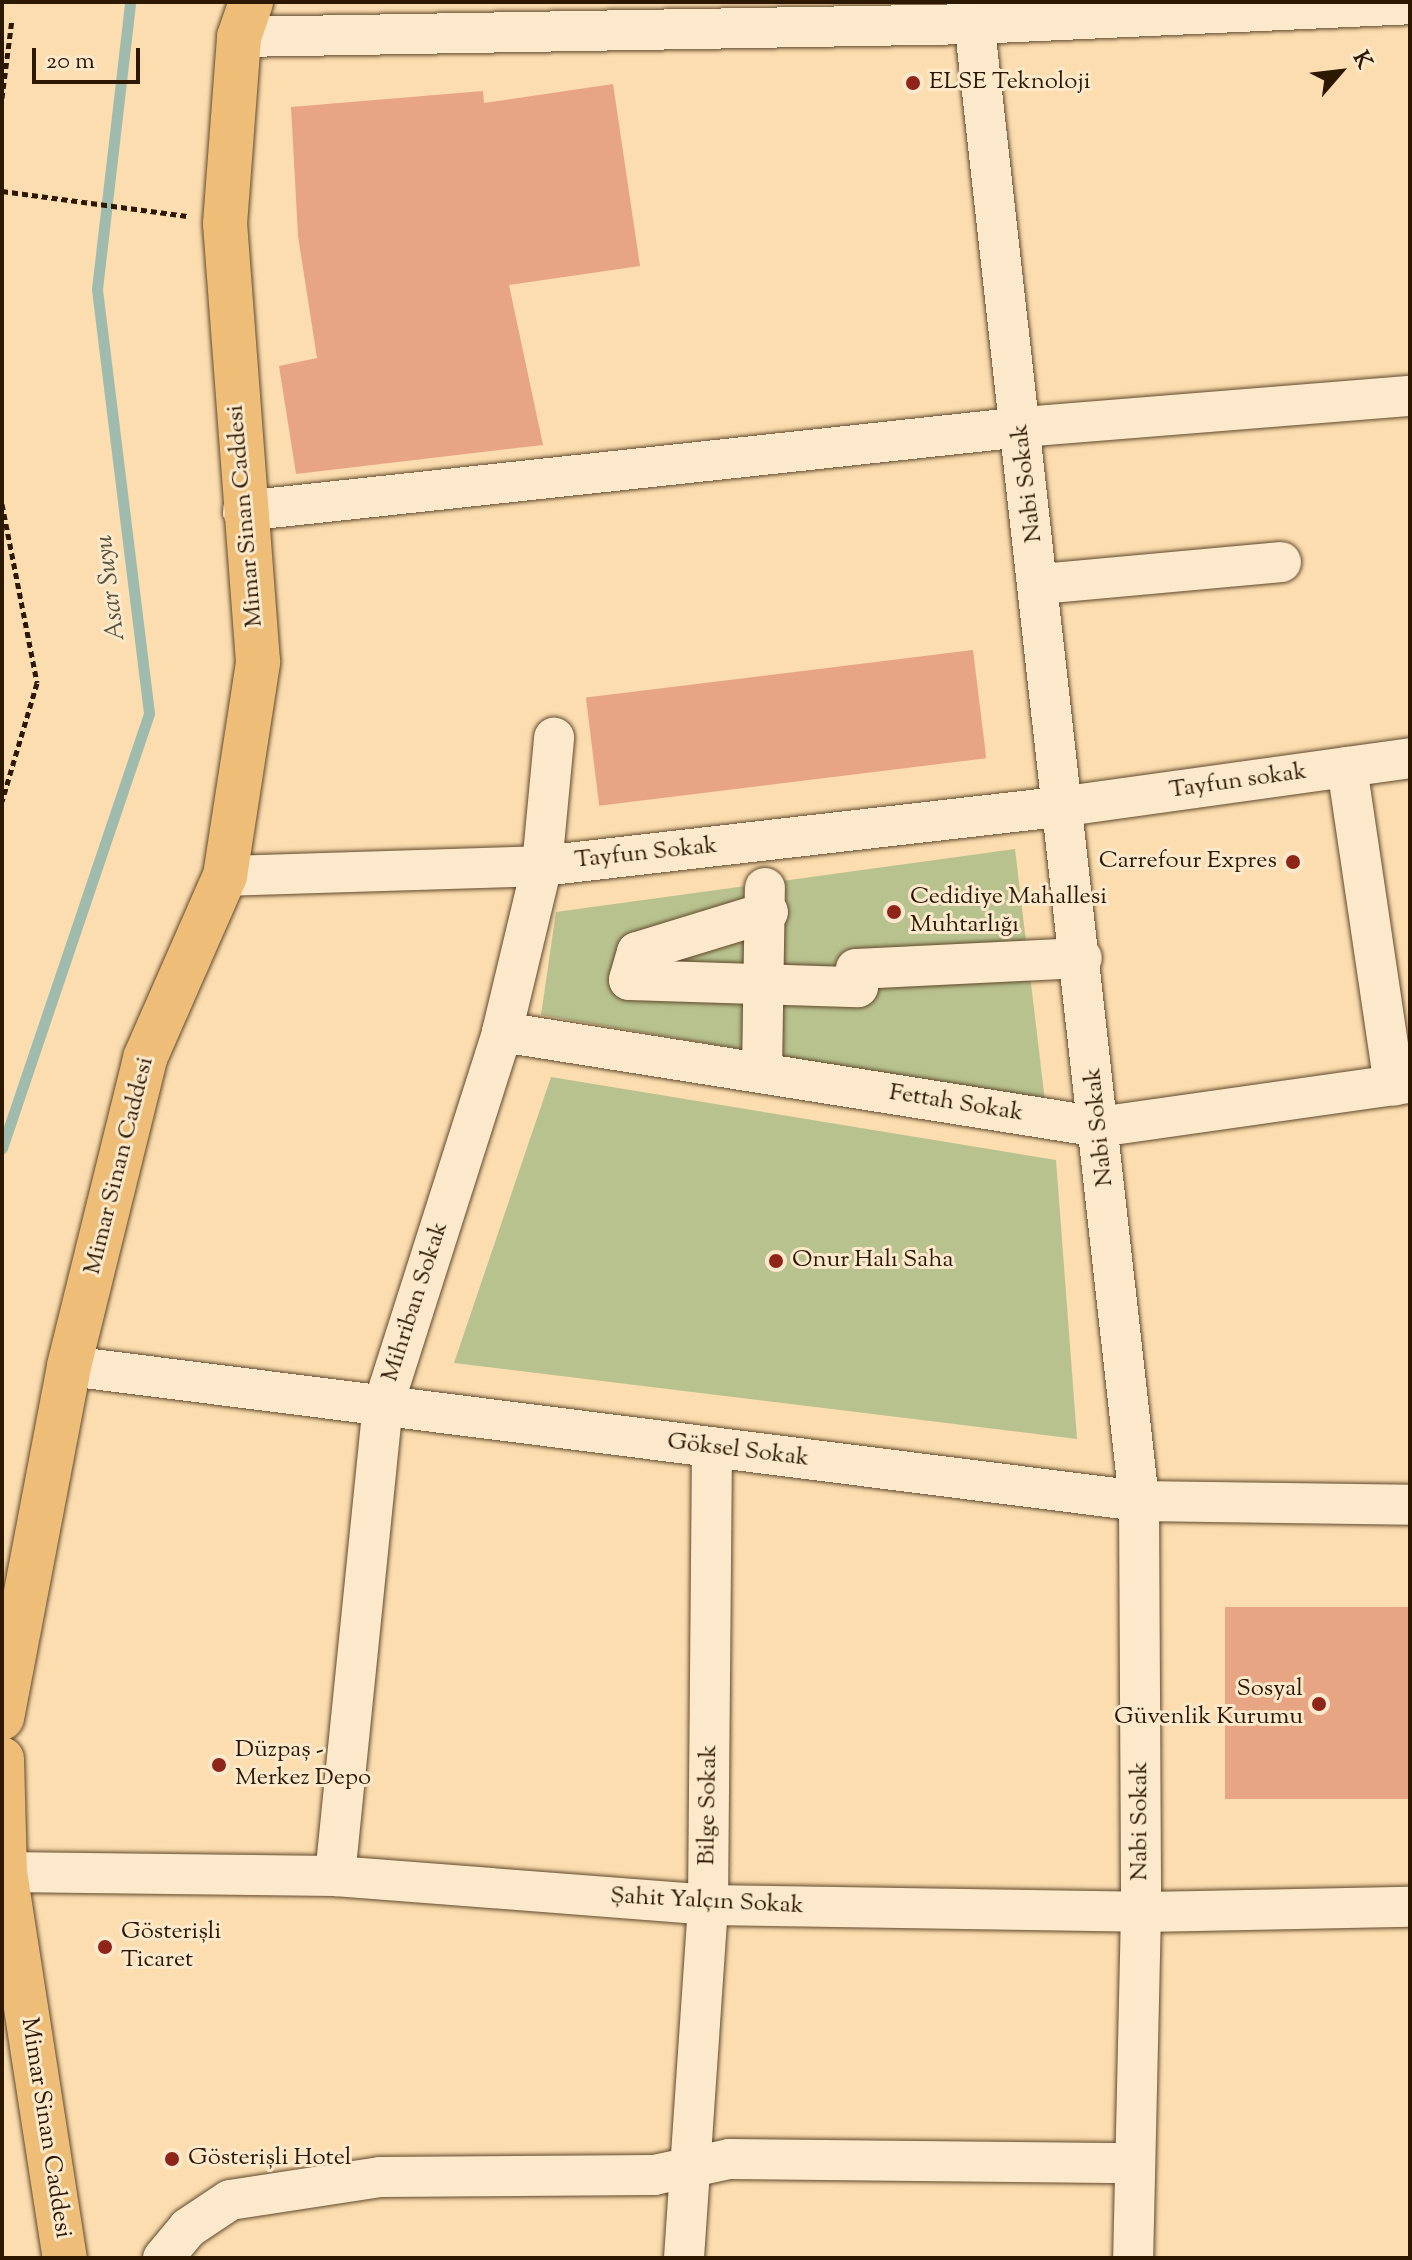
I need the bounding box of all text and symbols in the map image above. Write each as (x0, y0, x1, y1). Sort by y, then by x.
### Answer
scale bar (36, 32, 144, 82)
north arrow (1300, 32, 1380, 112)
text: 20 m (46, 45, 95, 79)
text: K (1343, 46, 1379, 75)
place label: ELSE Teknoloji (929, 69, 1091, 97)
marker: ELSE Teknoloji (904, 74, 922, 92)
street label: Mimar Sinan Caddesi (222, 404, 270, 628)
street label: Nabi Sokak (1006, 422, 1050, 544)
water label: Asar Suyu (89, 533, 133, 643)
street label: Tayfun sokak (1167, 758, 1309, 806)
street label: Tayfun Sokak (573, 832, 719, 876)
place label: Carrefour Expres (1099, 848, 1277, 876)
marker: Carrefour Expres (1284, 853, 1302, 871)
place label: Cedidiye Mahallesi Muhtarlığı (910, 884, 1107, 940)
marker: Cedidiye Mahallesi Muhtarlığı (885, 903, 903, 921)
street label: Mimar Sinan Caddesi (79, 1054, 161, 1278)
street label: Nabi Sokak (1079, 1066, 1121, 1188)
street label: Fettah Sokak (887, 1079, 1025, 1129)
street label: Mihriban Sokak (377, 1218, 455, 1386)
place label: Onur Halı Saha (792, 1247, 954, 1275)
marker: Onur Halı Saha (767, 1252, 785, 1270)
street label: Göksel Sokak (665, 1428, 811, 1474)
place label: Sosyal Güvenlik Kurumu (1114, 1676, 1303, 1732)
marker: Sosyal Güvenlik Kurumu (1310, 1695, 1328, 1713)
place label: Düzpaş - Merkez Depo (235, 1737, 371, 1793)
street label: Bilge Sokak (694, 1744, 724, 1866)
marker: Düzpaş - Merkez Depo (210, 1756, 228, 1774)
street label: Nabi Sokak (1127, 1761, 1155, 1881)
street label: Şahit Yalçın Sokak (609, 1883, 805, 1921)
place label: Gösterişli Ticaret (121, 1919, 221, 1975)
marker: Gösterişli Ticaret (96, 1938, 114, 1956)
street label: Mimar Sinan Caddesi (13, 2016, 77, 2240)
place label: Gösterişli Hotel (188, 2145, 351, 2173)
marker: Gösterişli Hotel (163, 2150, 181, 2168)

